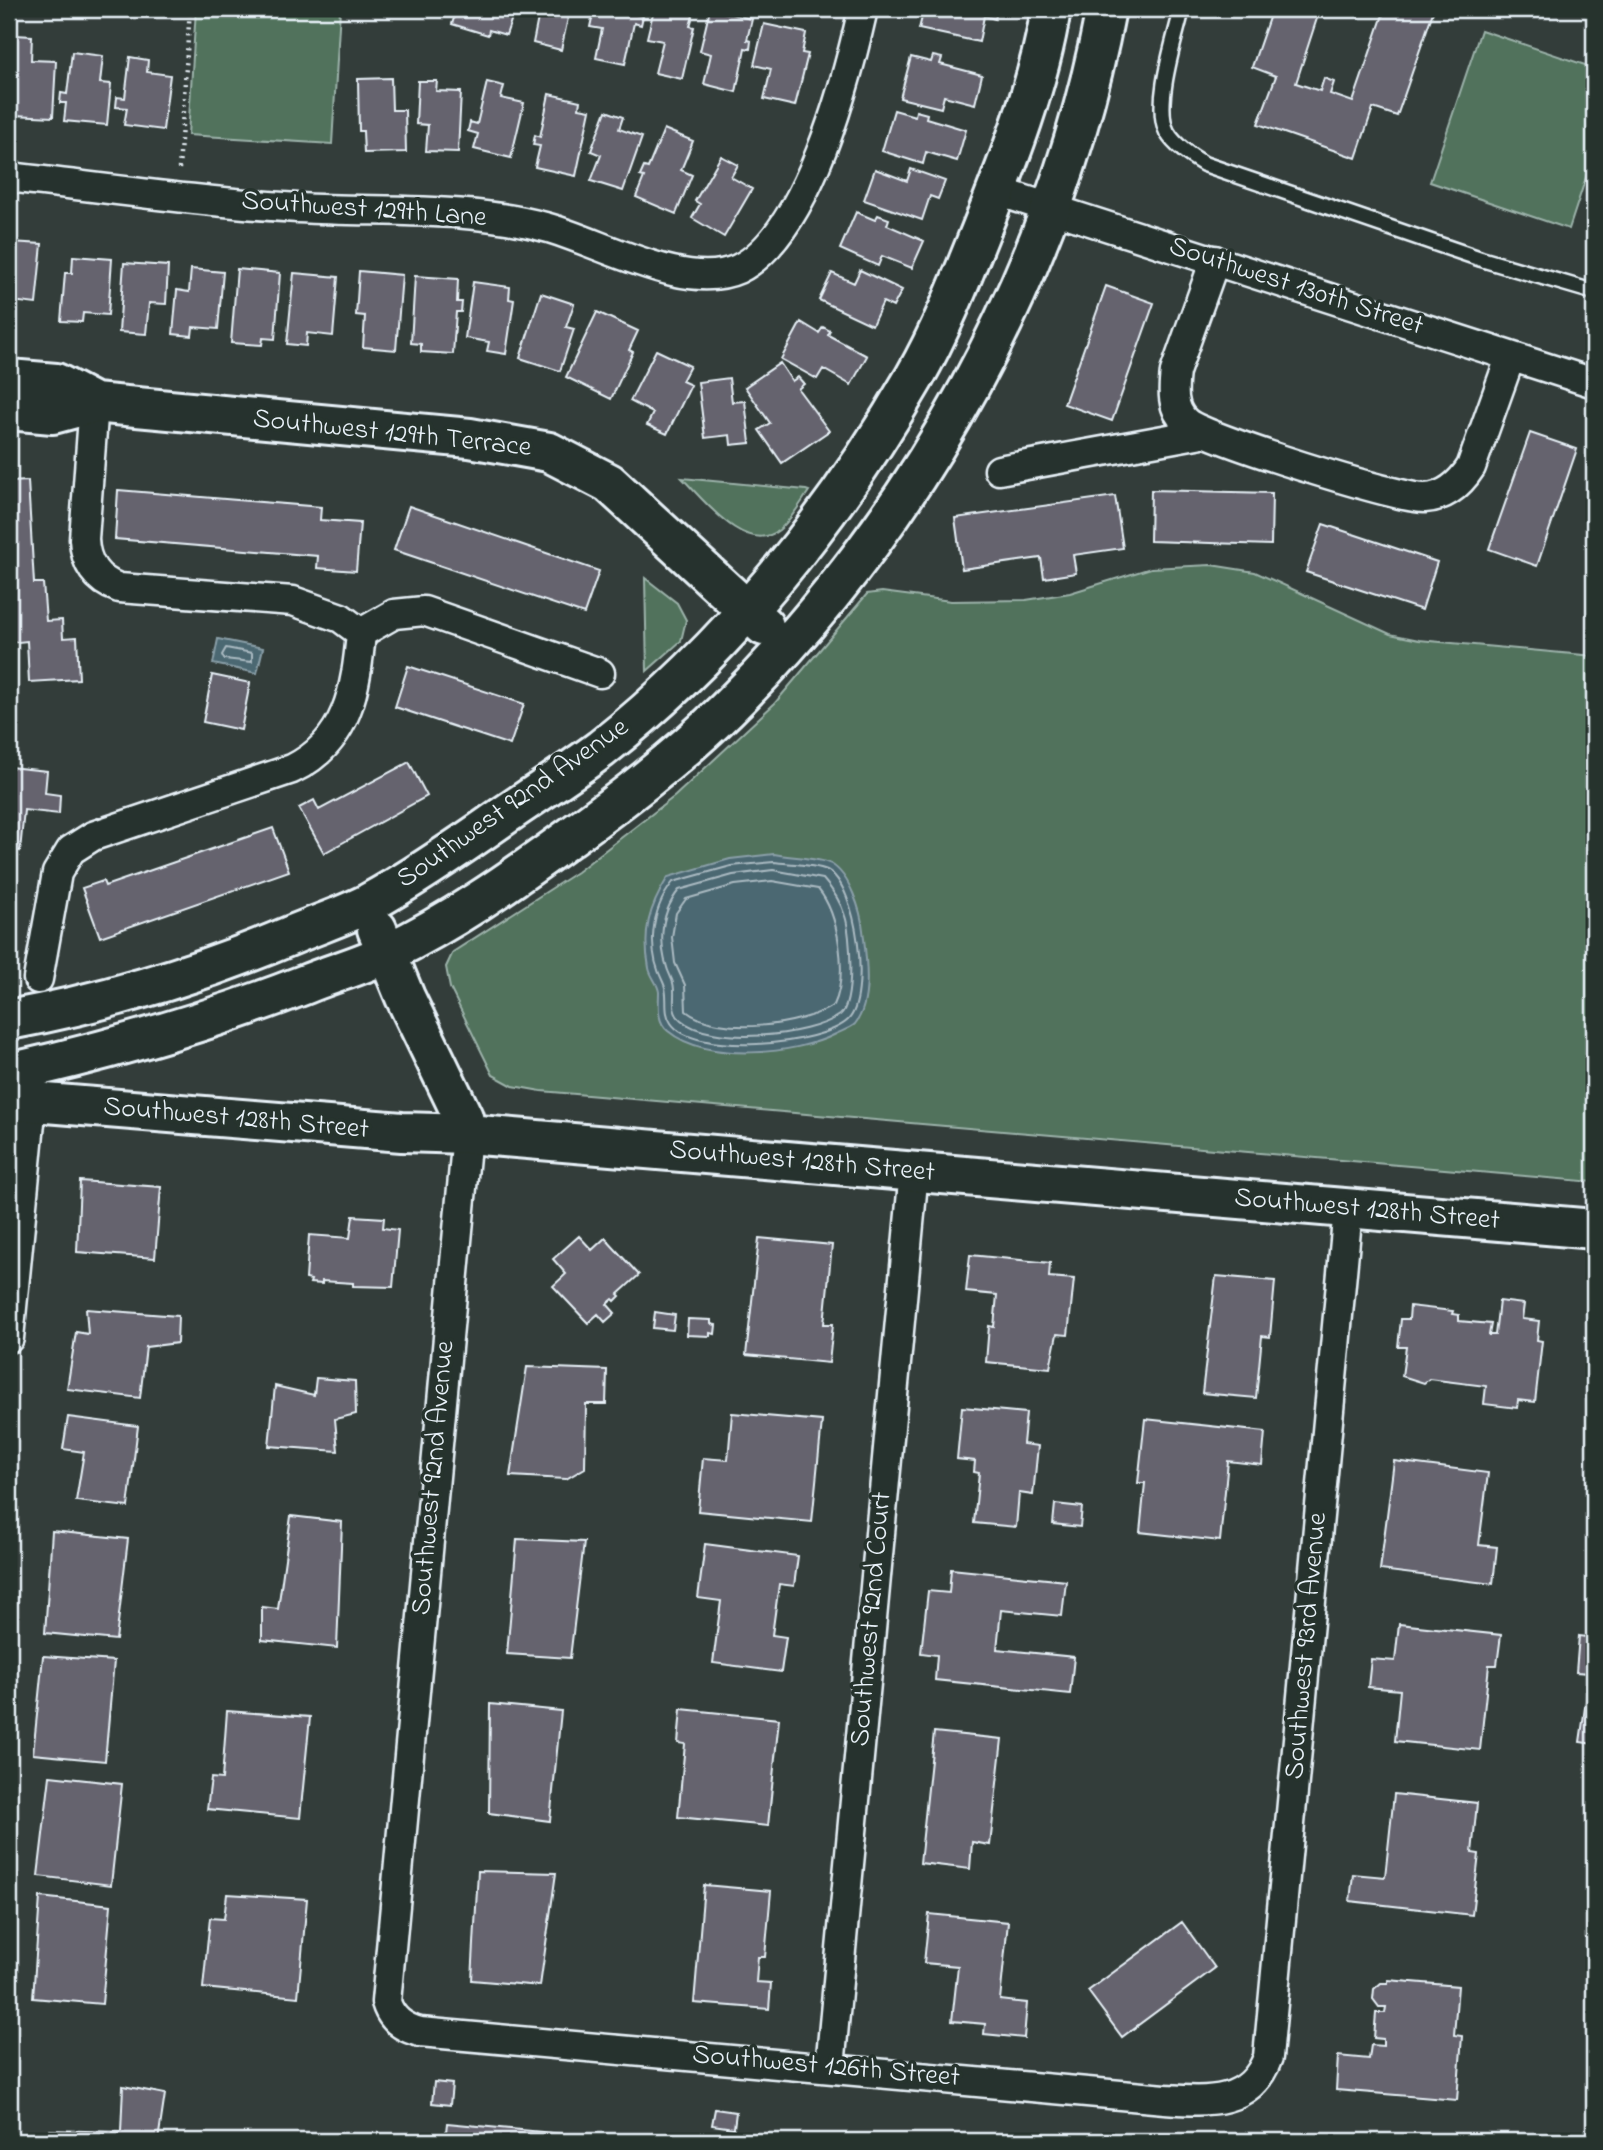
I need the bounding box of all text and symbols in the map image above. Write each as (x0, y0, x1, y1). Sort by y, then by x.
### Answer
street label: Southwest 129th Lane (240, 181, 488, 239)
street label: Southwest 130th Street (1163, 226, 1429, 348)
street label: Southwest 129th Terrace (251, 399, 534, 469)
street label: Southwest 92nd Avenue (388, 708, 638, 900)
street label: Southwest 128th Street (102, 1087, 370, 1151)
street label: Southwest 128th Street (668, 1130, 936, 1194)
street label: Southwest 128th Street (1233, 1178, 1501, 1242)
street label: Southwest 92nd Avenue (402, 1339, 466, 1617)
street label: Southwest 92nd Court (840, 1490, 904, 1748)
street label: Southwest 93rd Avenue (1275, 1510, 1339, 1781)
street label: Southwest 126th Street (691, 2035, 961, 2099)

